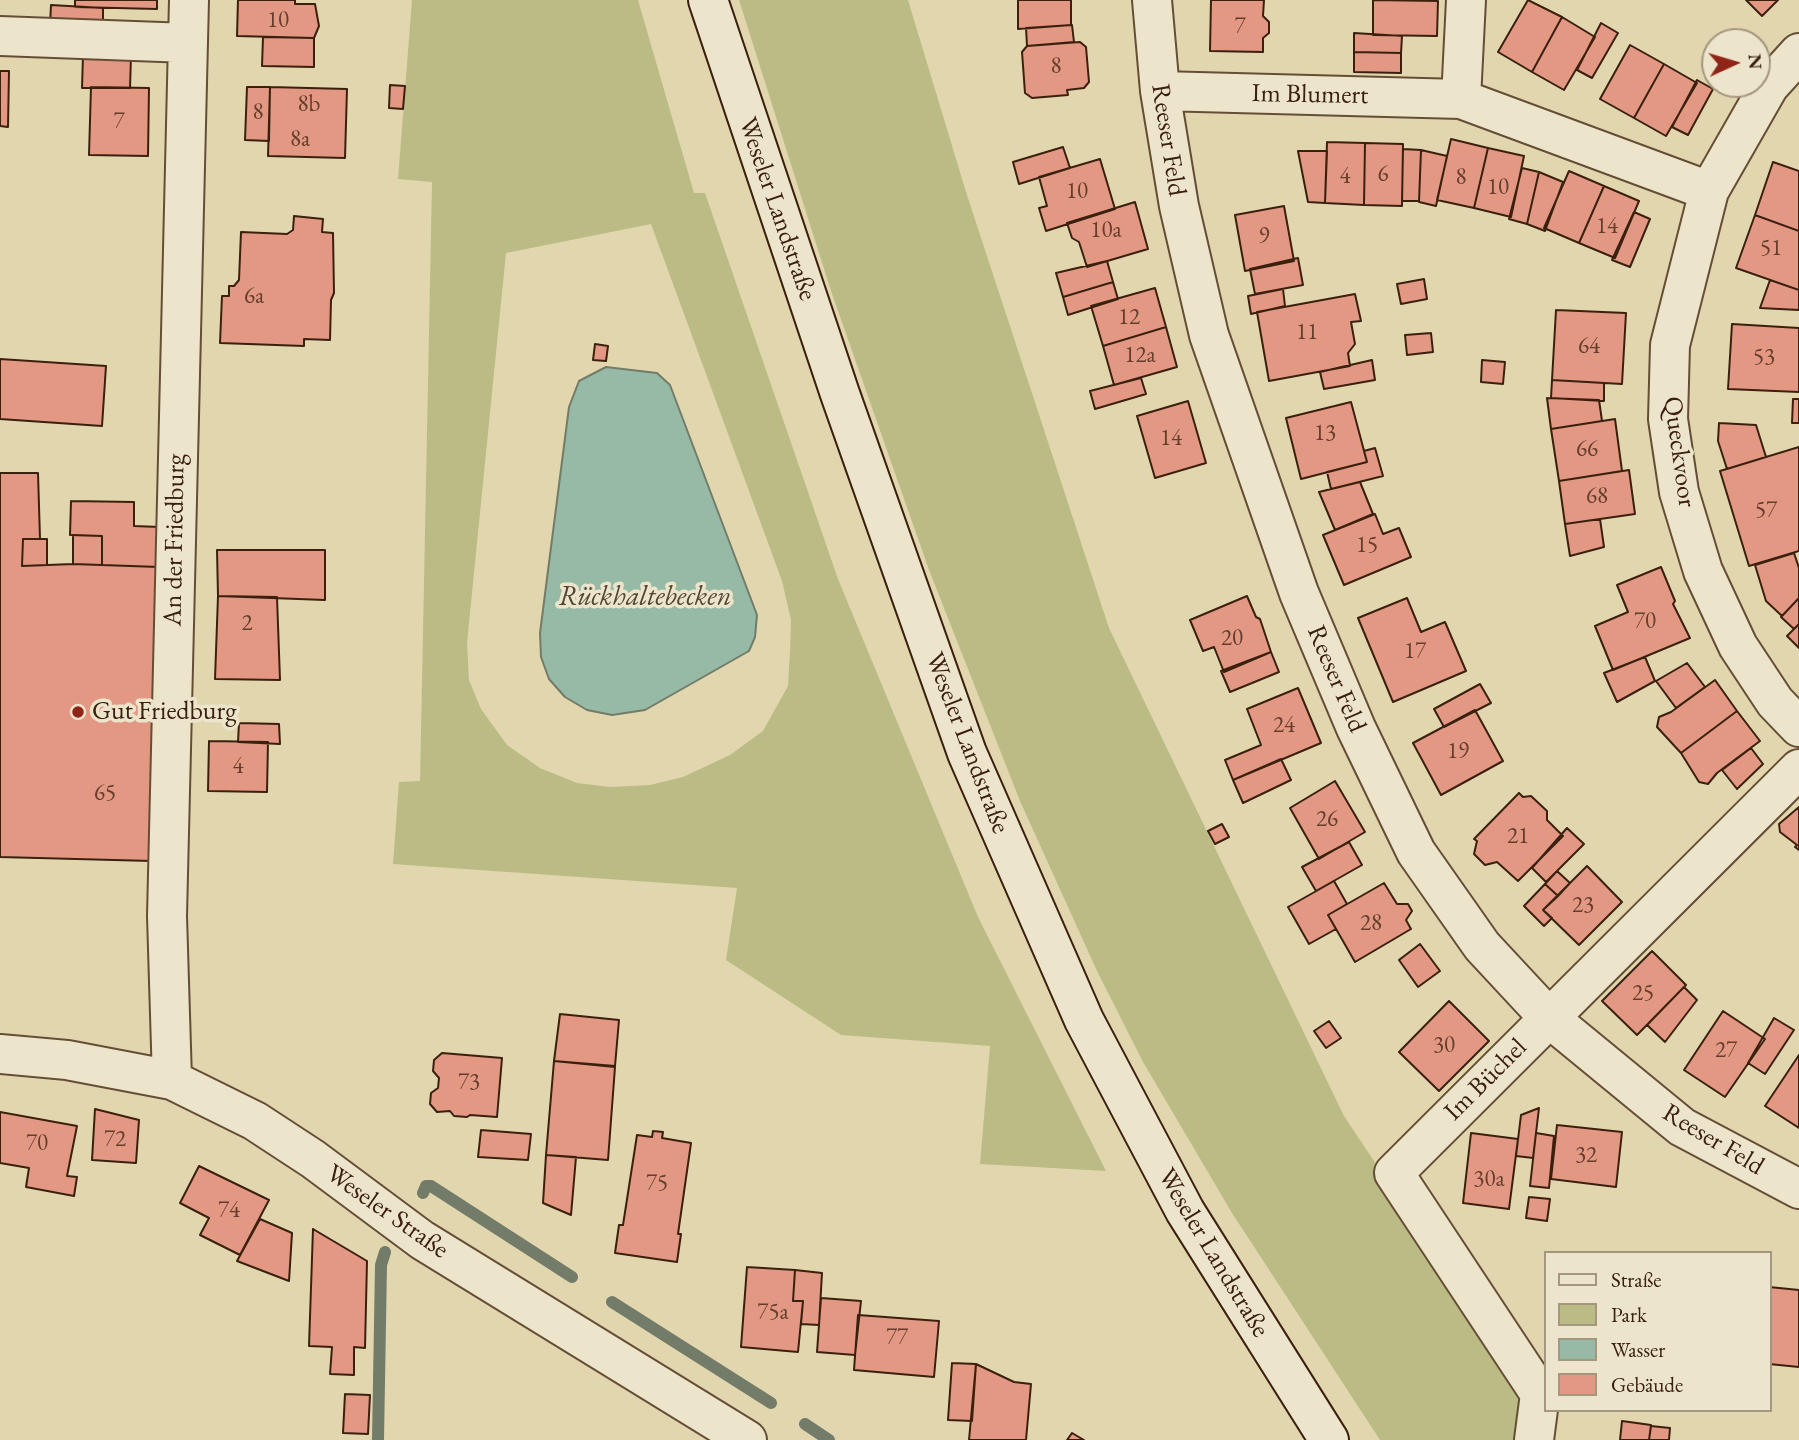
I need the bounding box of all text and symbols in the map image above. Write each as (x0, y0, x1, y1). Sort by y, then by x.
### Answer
house number: 10 (267, 7, 289, 35)
house number: 7 (1234, 13, 1246, 41)
north arrow (1701, 28, 1771, 98)
house number: 8 (1050, 53, 1062, 81)
text: N (1742, 53, 1768, 70)
street label: Im Blumert (1251, 78, 1369, 112)
street label: Reeser Feld (1144, 82, 1192, 198)
house number: 8b (298, 91, 320, 119)
house number: 8 (252, 99, 264, 127)
house number: 7 (113, 108, 125, 136)
street label: Weseler Landstraße (731, 113, 823, 305)
house number: 8a (290, 126, 310, 154)
house number: 6 (1377, 161, 1389, 189)
house number: 4 (1339, 163, 1351, 191)
house number: 8 (1455, 164, 1467, 192)
house number: 10 (1487, 174, 1509, 202)
house number: 10 (1066, 178, 1088, 206)
house number: 14 (1596, 213, 1618, 241)
house number: 10a (1090, 217, 1122, 245)
house number: 9 (1258, 223, 1270, 251)
house number: 51 (1760, 235, 1782, 263)
house number: 6a (244, 283, 264, 311)
house number: 12 (1118, 304, 1140, 332)
house number: 11 (1296, 319, 1318, 347)
house number: 64 (1578, 333, 1600, 361)
house number: 12a (1124, 342, 1156, 370)
house number: 53 (1753, 344, 1775, 372)
street label: Queckvoor (1656, 395, 1702, 509)
house number: 13 (1314, 420, 1336, 448)
house number: 14 (1160, 425, 1182, 453)
house number: 66 (1576, 436, 1598, 464)
street label: An der Friedburg (158, 453, 192, 627)
house number: 68 (1586, 483, 1608, 511)
house number: 57 (1755, 497, 1777, 525)
house number: 15 (1356, 532, 1378, 560)
water label: Rückhaltebecken (558, 580, 732, 614)
house number: 70 (1634, 608, 1656, 636)
house number: 2 (241, 610, 253, 638)
street label: Reeser Feld (1300, 621, 1372, 737)
house number: 20 (1221, 625, 1243, 653)
house number: 17 (1404, 638, 1426, 666)
street label: Weseler Landstraße (918, 648, 1016, 838)
place label: Gut Friedburg (92, 696, 237, 728)
marker: Gut Friedburg (70, 704, 86, 720)
house number: 24 (1273, 712, 1295, 740)
house number: 19 (1447, 738, 1469, 766)
house number: 4 (232, 753, 244, 781)
house number: 65 (94, 780, 116, 808)
house number: 26 (1316, 806, 1338, 834)
house number: 21 (1507, 823, 1529, 851)
house number: 23 (1572, 892, 1594, 920)
house number: 28 (1360, 910, 1382, 938)
house number: 25 (1632, 980, 1654, 1008)
house number: 30 (1433, 1032, 1455, 1060)
street label: Im Büchel (1438, 1032, 1534, 1128)
house number: 27 (1715, 1037, 1737, 1065)
house number: 73 (458, 1069, 480, 1097)
street label: Reeser Feld (1657, 1098, 1769, 1182)
house number: 72 (104, 1126, 126, 1154)
house number: 70 (26, 1130, 48, 1158)
house number: 32 (1575, 1142, 1597, 1170)
street label: Weseler Straße (320, 1158, 454, 1266)
street label: Weseler Landstraße (1150, 1163, 1276, 1343)
house number: 30a (1473, 1166, 1505, 1194)
house number: 75 (646, 1170, 668, 1198)
house number: 74 (218, 1197, 240, 1225)
legend (1544, 1251, 1771, 1412)
text: Straße (1611, 1266, 1662, 1293)
house number: 75a (757, 1299, 789, 1327)
text: Park (1611, 1301, 1647, 1328)
house number: 77 (886, 1324, 908, 1352)
text: Wasser (1611, 1336, 1665, 1363)
text: Gebäude (1611, 1371, 1683, 1398)

